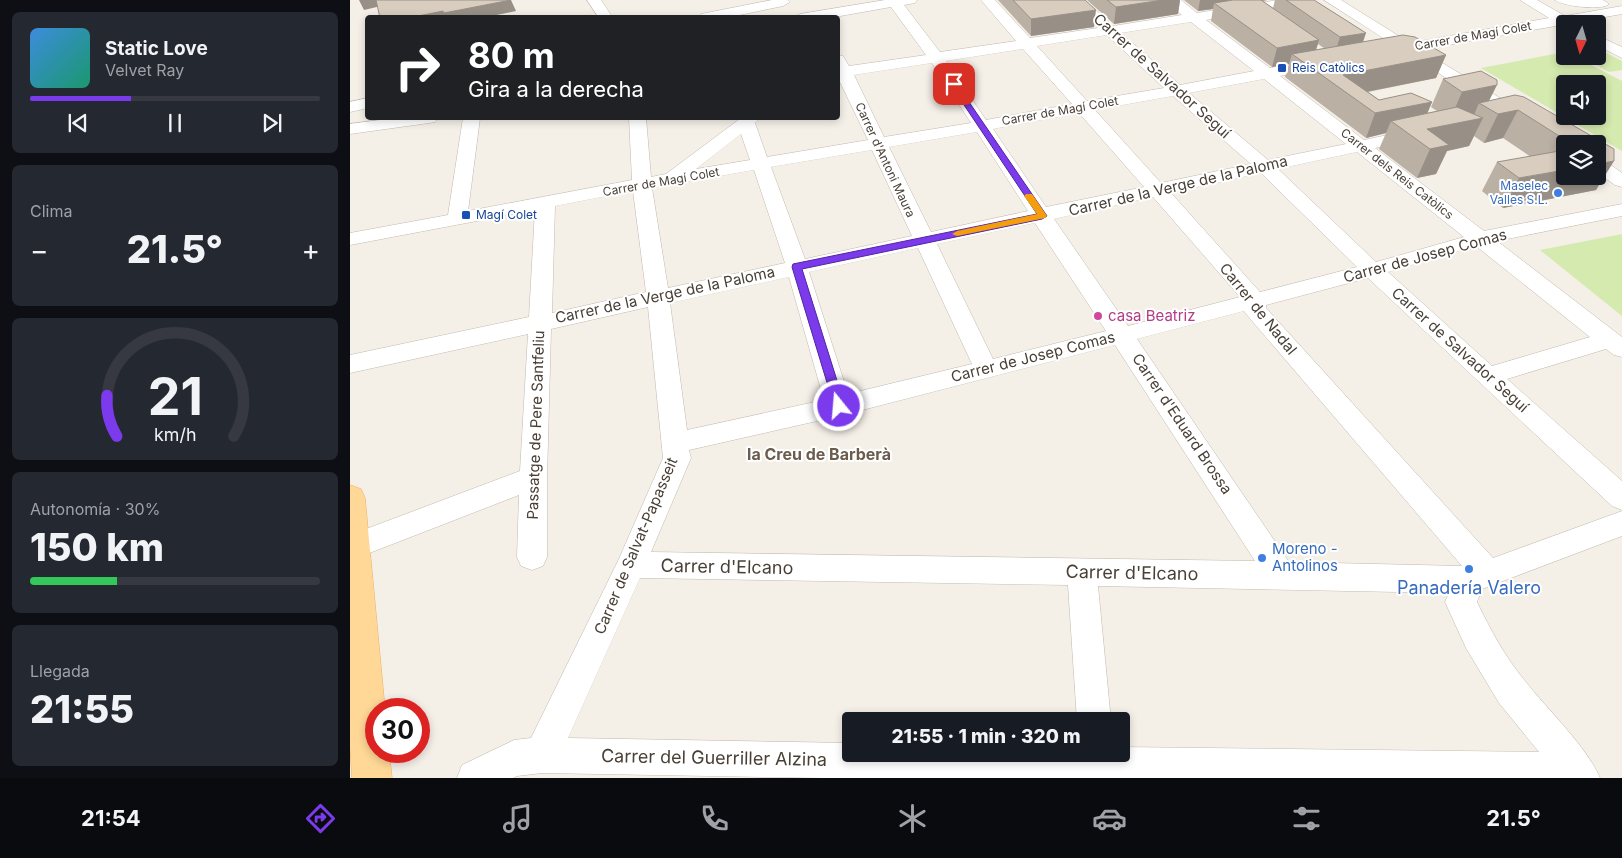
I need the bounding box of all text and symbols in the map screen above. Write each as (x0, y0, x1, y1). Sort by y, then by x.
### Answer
street label: Carrer de Salvador Seguí (1090, 9, 1235, 143)
north arrow (1556, 15, 1606, 65)
map controls (1556, 15, 1606, 185)
street label: Carrer de Magí Colet (1413, 18, 1532, 53)
text: 80 m (468, 34, 555, 76)
icon: right (385, 35, 450, 100)
text: Static Love (105, 37, 208, 60)
text: Velvet Ray (105, 60, 184, 80)
place label: Reis Catòlics (1292, 60, 1365, 75)
marker: Reis Catòlics (1276, 62, 1288, 74)
pin (933, 63, 975, 105)
icon: arrive (940, 70, 968, 98)
button: sound (1556, 75, 1606, 125)
text: Gira a la derecha (468, 76, 644, 102)
street label: Carrer de Magí Colet (1000, 93, 1119, 128)
street label: Carrer d'Antoni Maura (852, 100, 919, 220)
icon: previous (64, 109, 92, 137)
icon: pause (161, 109, 189, 137)
icon: next (258, 109, 286, 137)
street label: Carrer dels Reis Catòlics (1338, 125, 1457, 222)
button: layers (1556, 135, 1606, 185)
street label: Carrer de la Verge de la Paloma (1067, 151, 1289, 220)
street label: Carrer de Magí Colet (601, 164, 720, 199)
place label: Maselec Valles S.L. (1490, 178, 1548, 207)
marker: Maselec Valles S.L. (1552, 187, 1564, 199)
text: Clima (30, 201, 72, 221)
place label: Magí Colet (476, 207, 537, 222)
marker: Magí Colet (460, 209, 472, 221)
street label: Carrer de Josep Comas (1341, 225, 1509, 286)
text: 21.5° (127, 226, 223, 272)
text: − (30, 233, 49, 267)
text: + (301, 233, 320, 267)
street label: Carrer de Nadal (1216, 259, 1301, 358)
street label: Carrer de la Verge de la Paloma (553, 262, 777, 327)
street label: Carrer de Salvador Seguí (1388, 283, 1533, 417)
place label: casa Beatriz (1108, 306, 1196, 325)
marker: casa Beatriz (1092, 310, 1104, 322)
street label: Carrer de Josep Comas (949, 327, 1117, 386)
street label: Passatge de Pere Santfeliu (523, 330, 548, 520)
street label: Carrer d'Eduard Brossa (1128, 350, 1237, 498)
text: 21 (147, 365, 203, 428)
position arrow (812, 379, 864, 431)
text: km/h (154, 424, 196, 445)
district label: la Creu de Barberà (747, 444, 891, 464)
street label: Carrer de Salvat-Papasseit (590, 454, 682, 637)
text: Autonomía · 30% (30, 499, 160, 519)
text: 150 km (30, 524, 164, 570)
place label: Moreno - Antolinos (1272, 539, 1338, 575)
marker: Moreno - Antolinos (1256, 552, 1268, 564)
street label: Carrer d'Elcano (660, 555, 794, 578)
street label: Carrer d'Elcano (1065, 561, 1199, 584)
marker: Panadería Valero (1463, 563, 1475, 575)
place label: Panadería Valero (1397, 577, 1541, 598)
text: Llegada (30, 661, 90, 681)
text: 21:55 (30, 686, 134, 732)
speed limit sign: 30 (365, 698, 430, 763)
text: 21:55 · 1 min · 320 m (891, 725, 1081, 748)
street label: Carrer del Guerriller Alzina (601, 745, 827, 770)
icon: directions (303, 801, 338, 836)
icon: music (500, 801, 535, 836)
icon: phone (697, 801, 732, 836)
icon: climate (895, 801, 930, 836)
icon: car (1092, 801, 1127, 836)
icon: filters (1289, 801, 1324, 836)
text: 21:54 (81, 805, 141, 831)
text: 21.5° (1486, 805, 1541, 831)

